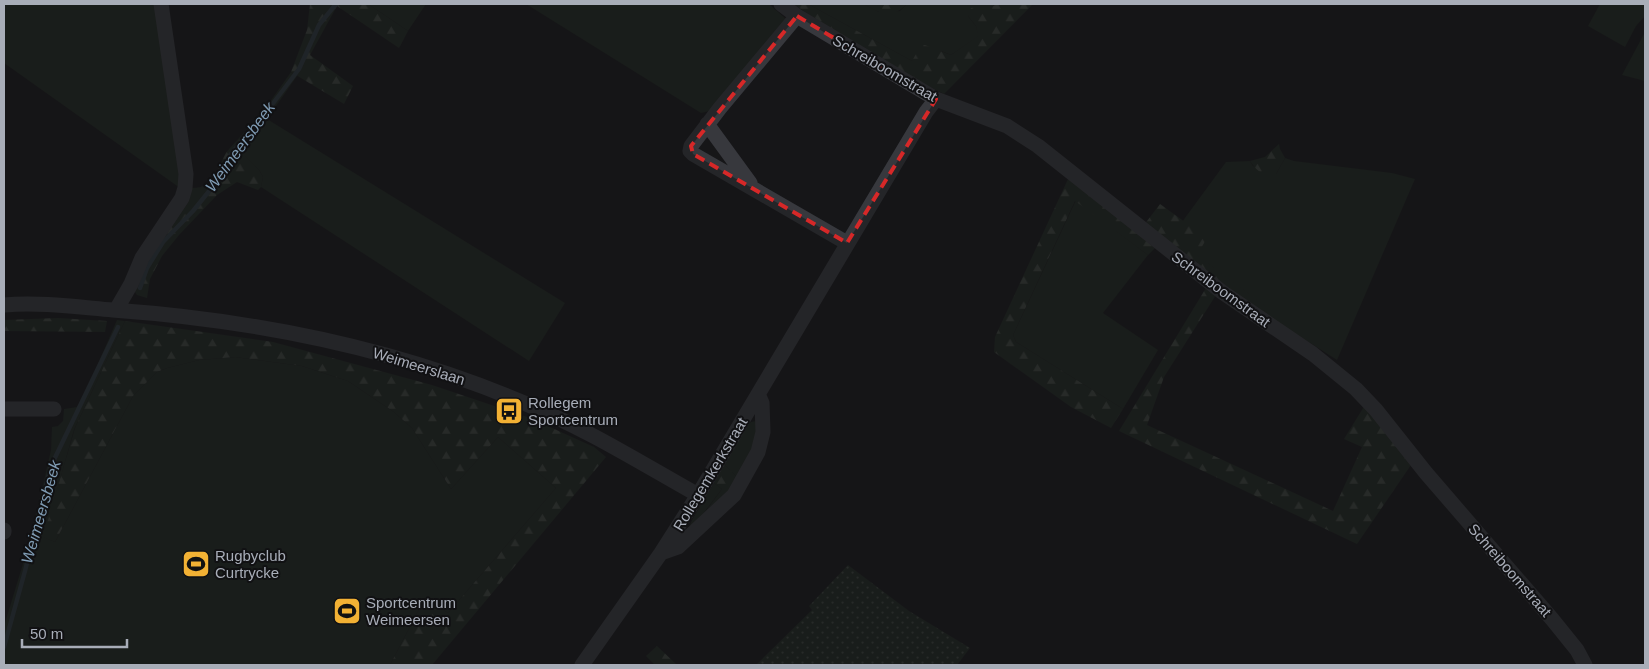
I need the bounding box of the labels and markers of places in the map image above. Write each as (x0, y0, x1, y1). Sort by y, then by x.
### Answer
place label: Rollegem Sportcentrum (528, 394, 618, 428)
bus stop icon: Rollegem Sportcentrum (494, 396, 524, 426)
place label: Rugbyclub Curtrycke (215, 547, 286, 581)
sports icon: Rugbyclub Curtrycke (181, 549, 211, 579)
place label: Sportcentrum Weimeersen (366, 594, 456, 628)
sports icon: Sportcentrum Weimeersen (332, 596, 362, 626)

